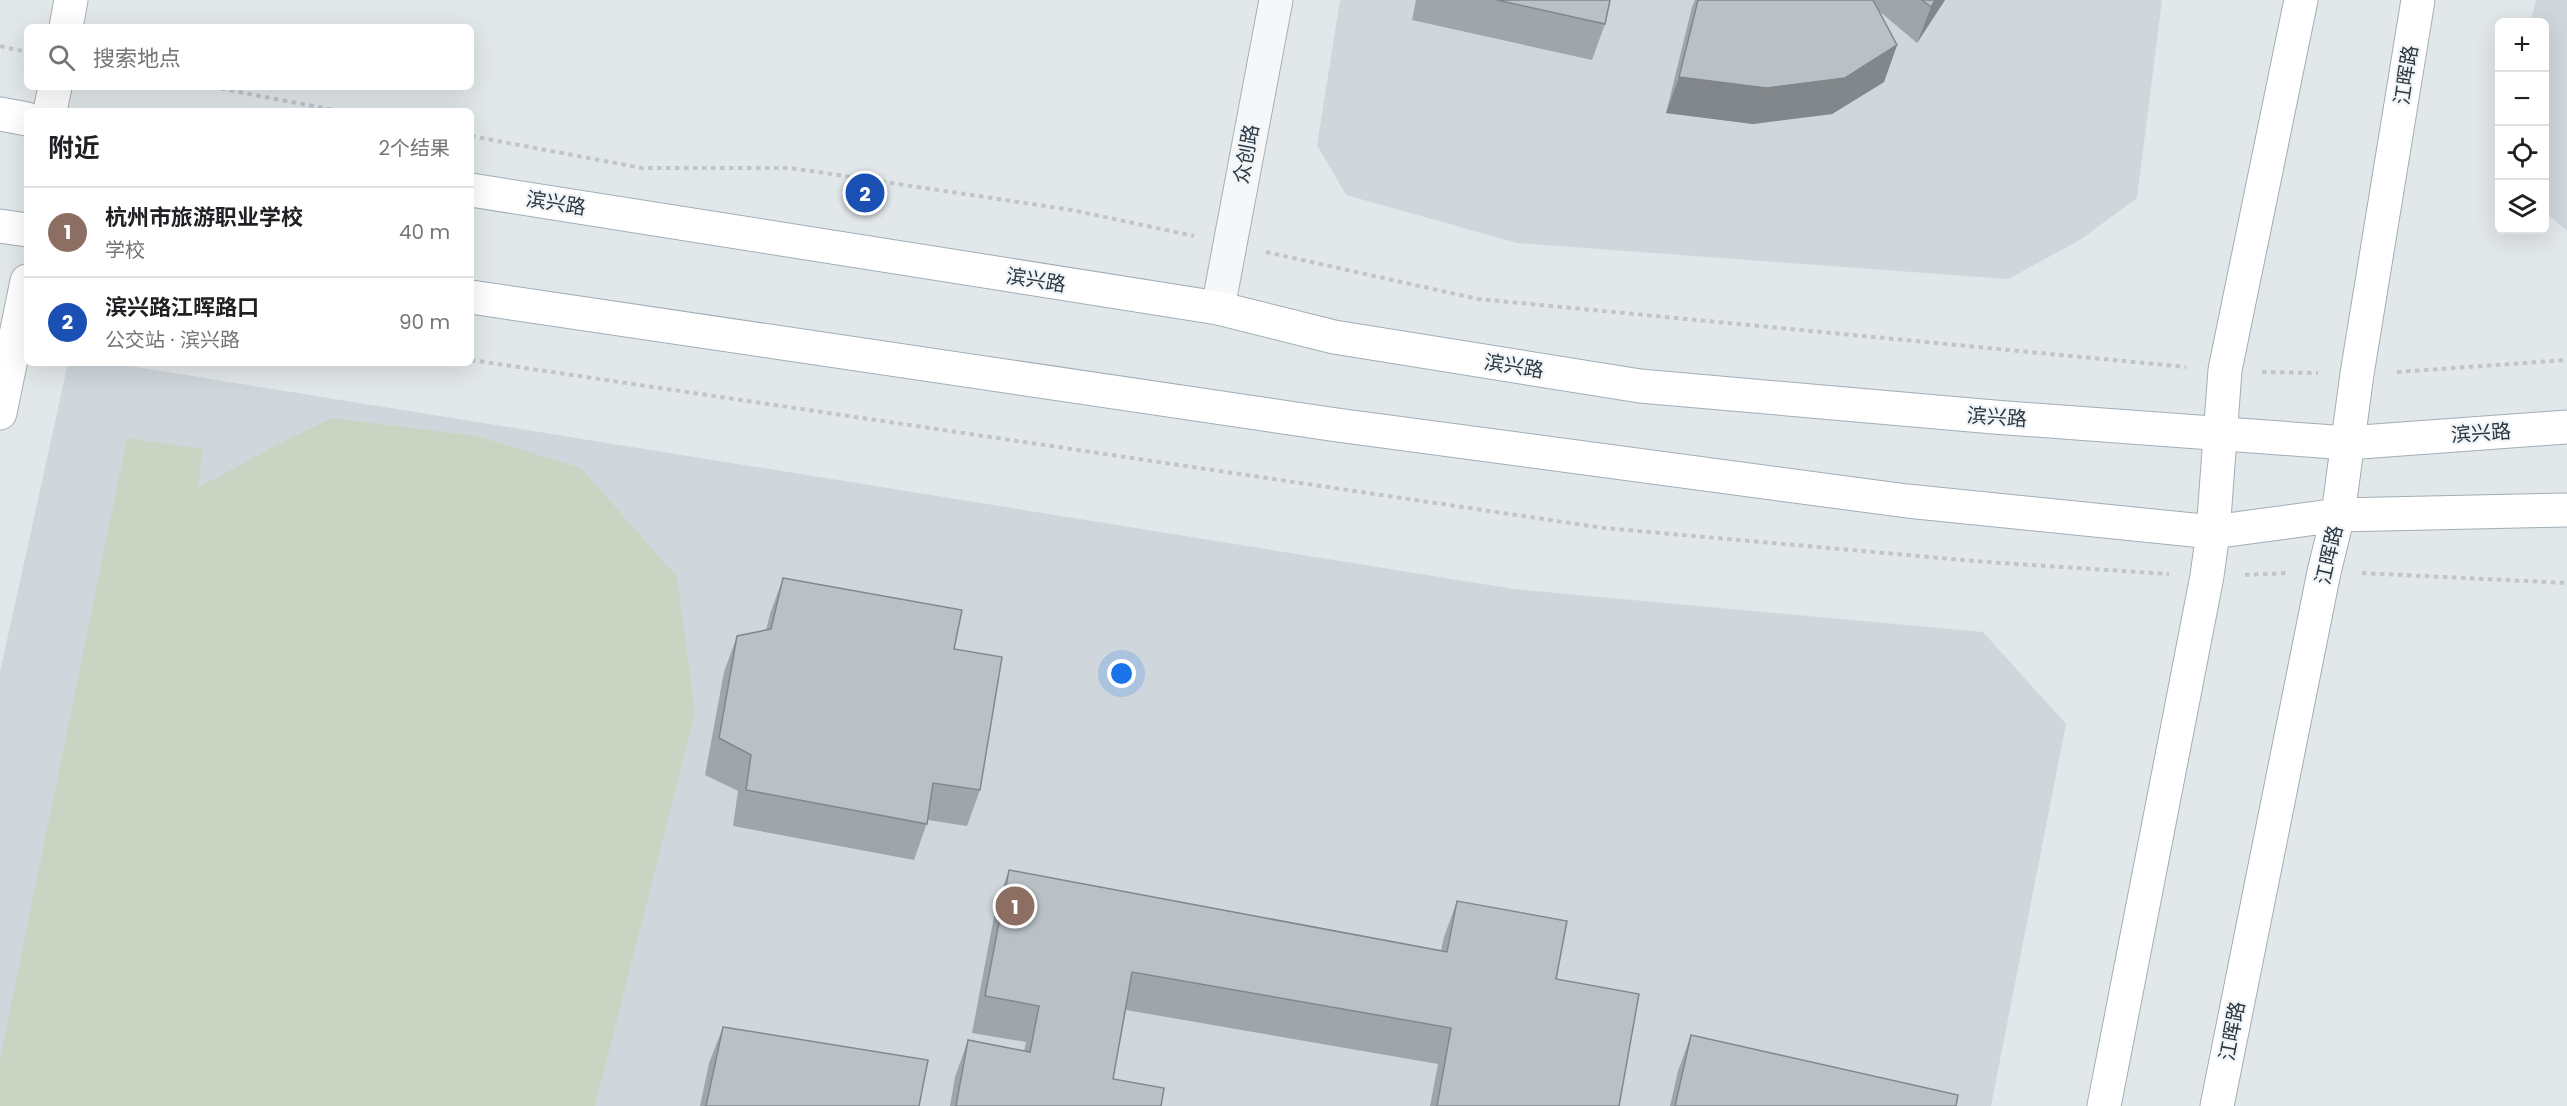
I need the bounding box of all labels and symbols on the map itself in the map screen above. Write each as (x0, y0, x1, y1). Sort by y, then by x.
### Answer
street label: 江晖路 (2387, 43, 2425, 107)
street label: 众创路 (1227, 122, 1265, 186)
pin: 2 (846, 170, 884, 216)
street label: 滨兴路 (524, 184, 588, 222)
street label: 滨兴路 (1004, 261, 1068, 299)
street label: 滨兴路 (1482, 347, 1546, 385)
street label: 滨兴路 (1966, 401, 2028, 433)
street label: 滨兴路 (2450, 417, 2512, 449)
street label: 江晖路 (2309, 523, 2349, 587)
your location (1107, 659, 1136, 688)
pin: 1 (996, 884, 1034, 928)
street label: 江晖路 (2213, 999, 2251, 1063)

